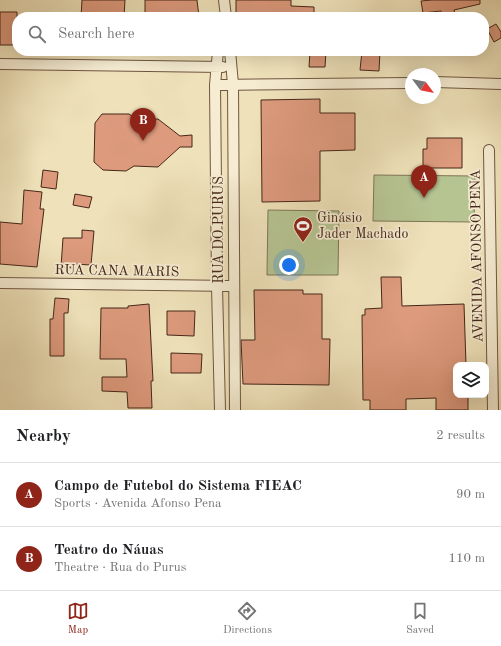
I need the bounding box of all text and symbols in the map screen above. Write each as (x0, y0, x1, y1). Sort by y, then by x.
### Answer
search box (12, 12, 489, 56)
icon: search (26, 23, 48, 45)
text: Search here (58, 27, 135, 42)
north arrow (405, 68, 441, 104)
pin: B (130, 108, 156, 141)
pin: A (411, 165, 437, 198)
street label: AVENIDA AFONSO PENA (468, 169, 486, 343)
street label: RUA DO PURUS (212, 176, 226, 284)
place label: Ginásio Jader Machado (317, 211, 408, 241)
sports icon: Ginásio Jader Machado (292, 215, 314, 243)
your location (279, 255, 299, 275)
street label: RUA CANA MARIS (55, 263, 179, 279)
map controls (453, 362, 489, 398)
button: layers (453, 362, 489, 398)
text: Nearby (16, 428, 71, 445)
text: 2 results (436, 429, 485, 442)
text: Campo de Futebol do Sistema FIEAC (54, 479, 302, 494)
text: A (24, 488, 34, 501)
text: 90 m (456, 488, 485, 501)
text: Sports · Avenida Afonso Pena (54, 497, 221, 510)
text: Teatro do Náuas (54, 543, 163, 558)
text: B (24, 552, 34, 565)
text: 110 m (448, 552, 485, 565)
text: Theatre · Rua do Purus (54, 561, 186, 574)
tab: Map (67, 600, 89, 638)
tab: Directions (223, 600, 272, 638)
tab: Saved (406, 600, 434, 638)

